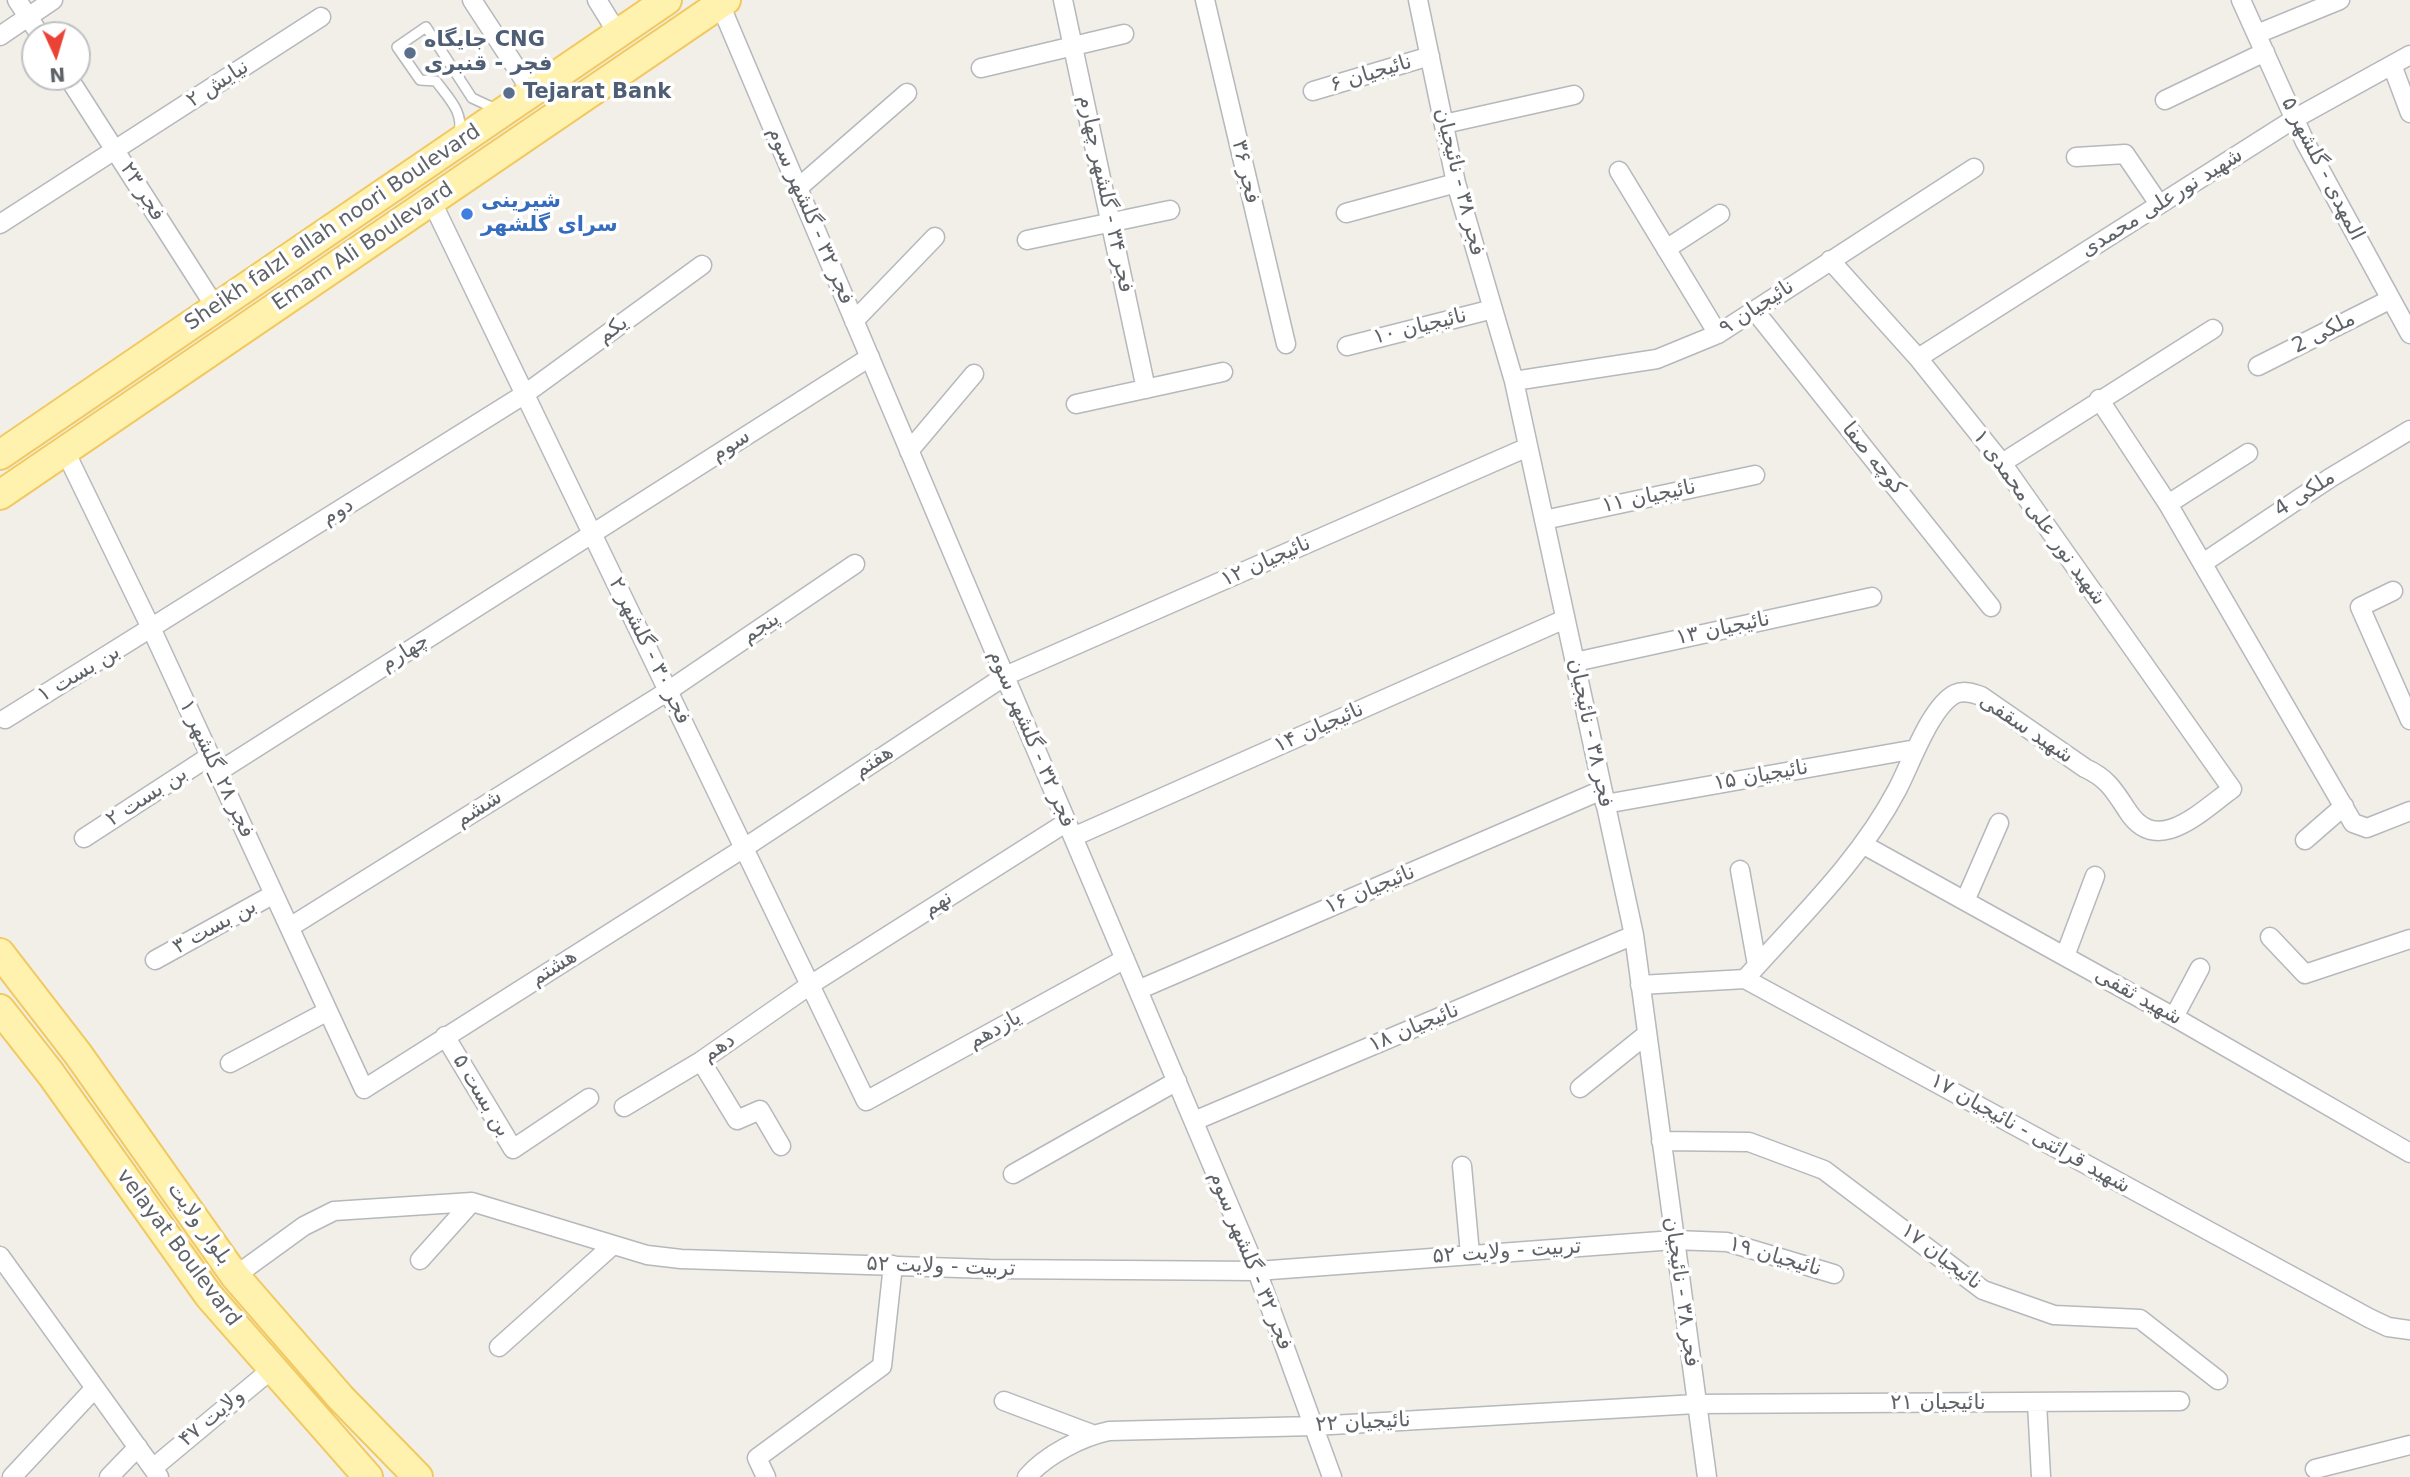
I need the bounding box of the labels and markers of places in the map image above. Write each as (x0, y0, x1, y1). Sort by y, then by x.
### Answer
place label: جایگاه CNG فجر - قنبری (424, 28, 552, 78)
marker: جایگاه CNG فجر - قنبری (402, 45, 418, 61)
place label: Tejarat Bank (523, 80, 671, 106)
marker: Tejarat Bank (501, 85, 517, 101)
place label: شیرینی سرای گلشهر (481, 189, 618, 239)
marker: شیرینی سرای گلشهر (459, 206, 475, 222)

